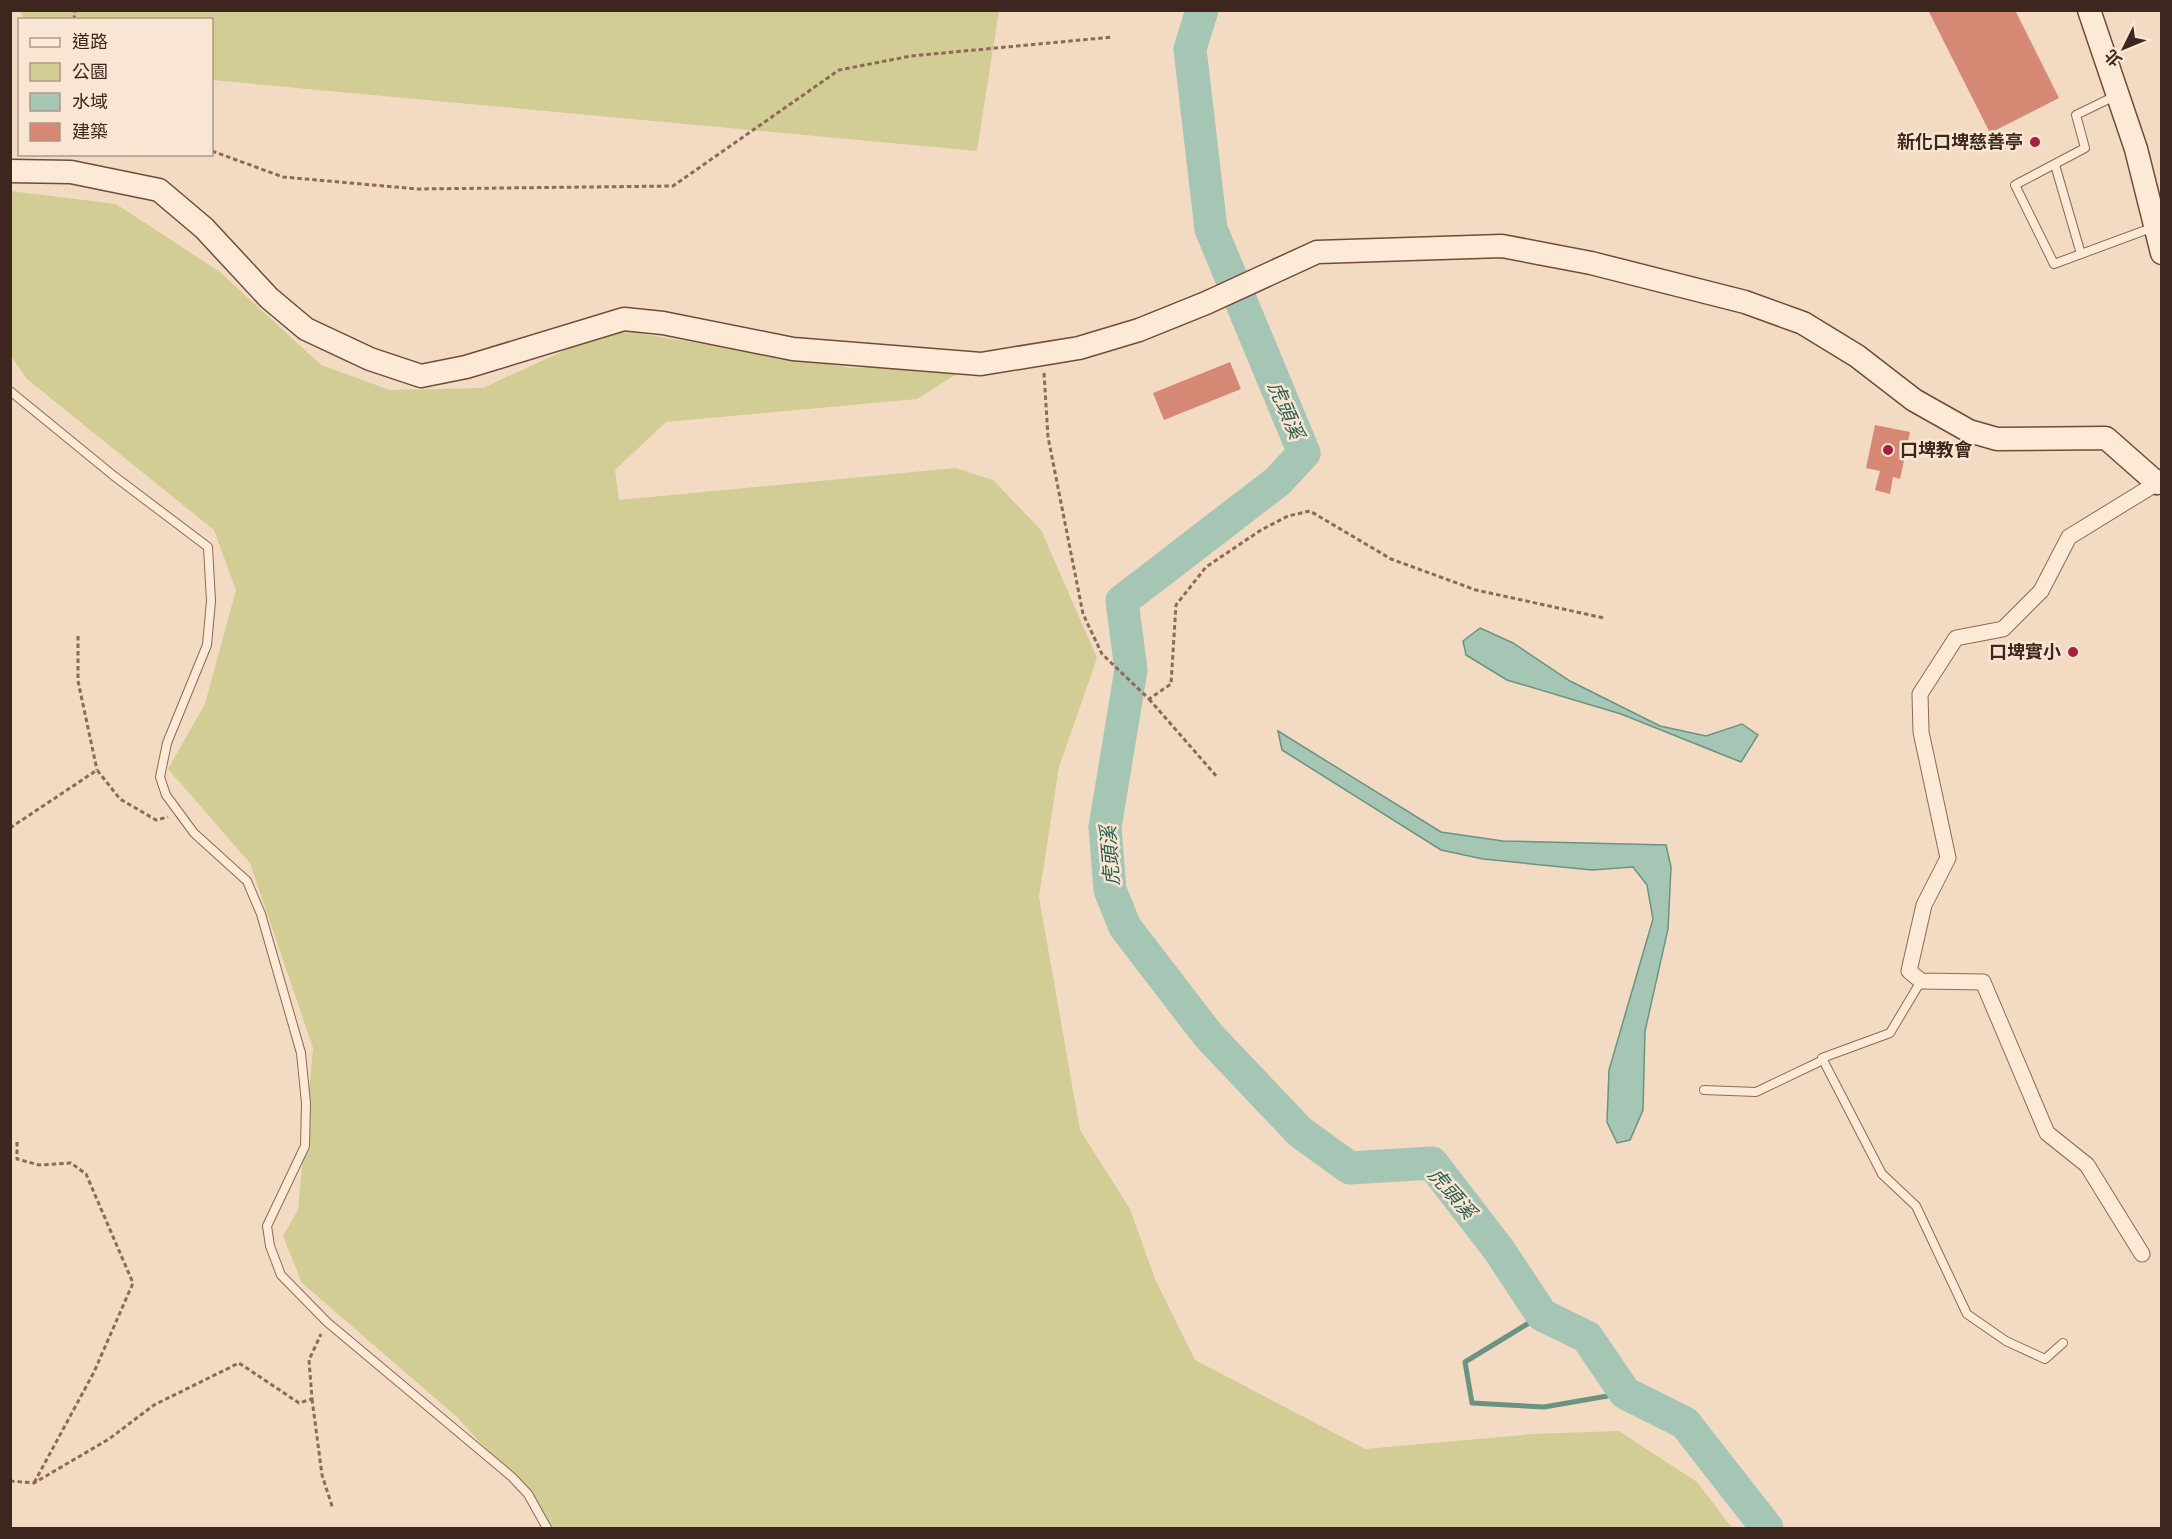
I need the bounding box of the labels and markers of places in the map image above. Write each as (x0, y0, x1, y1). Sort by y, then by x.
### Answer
place label: 新化口埤慈善亭 (1897, 127, 2023, 154)
marker: 新化口埤慈善亭 (2028, 135, 2042, 149)
place label: 口埤教會 (1900, 435, 1973, 462)
marker: 口埤教會 (1881, 443, 1895, 457)
place label: 口埤實小 (1989, 637, 2061, 664)
marker: 口埤實小 (2066, 645, 2080, 659)

